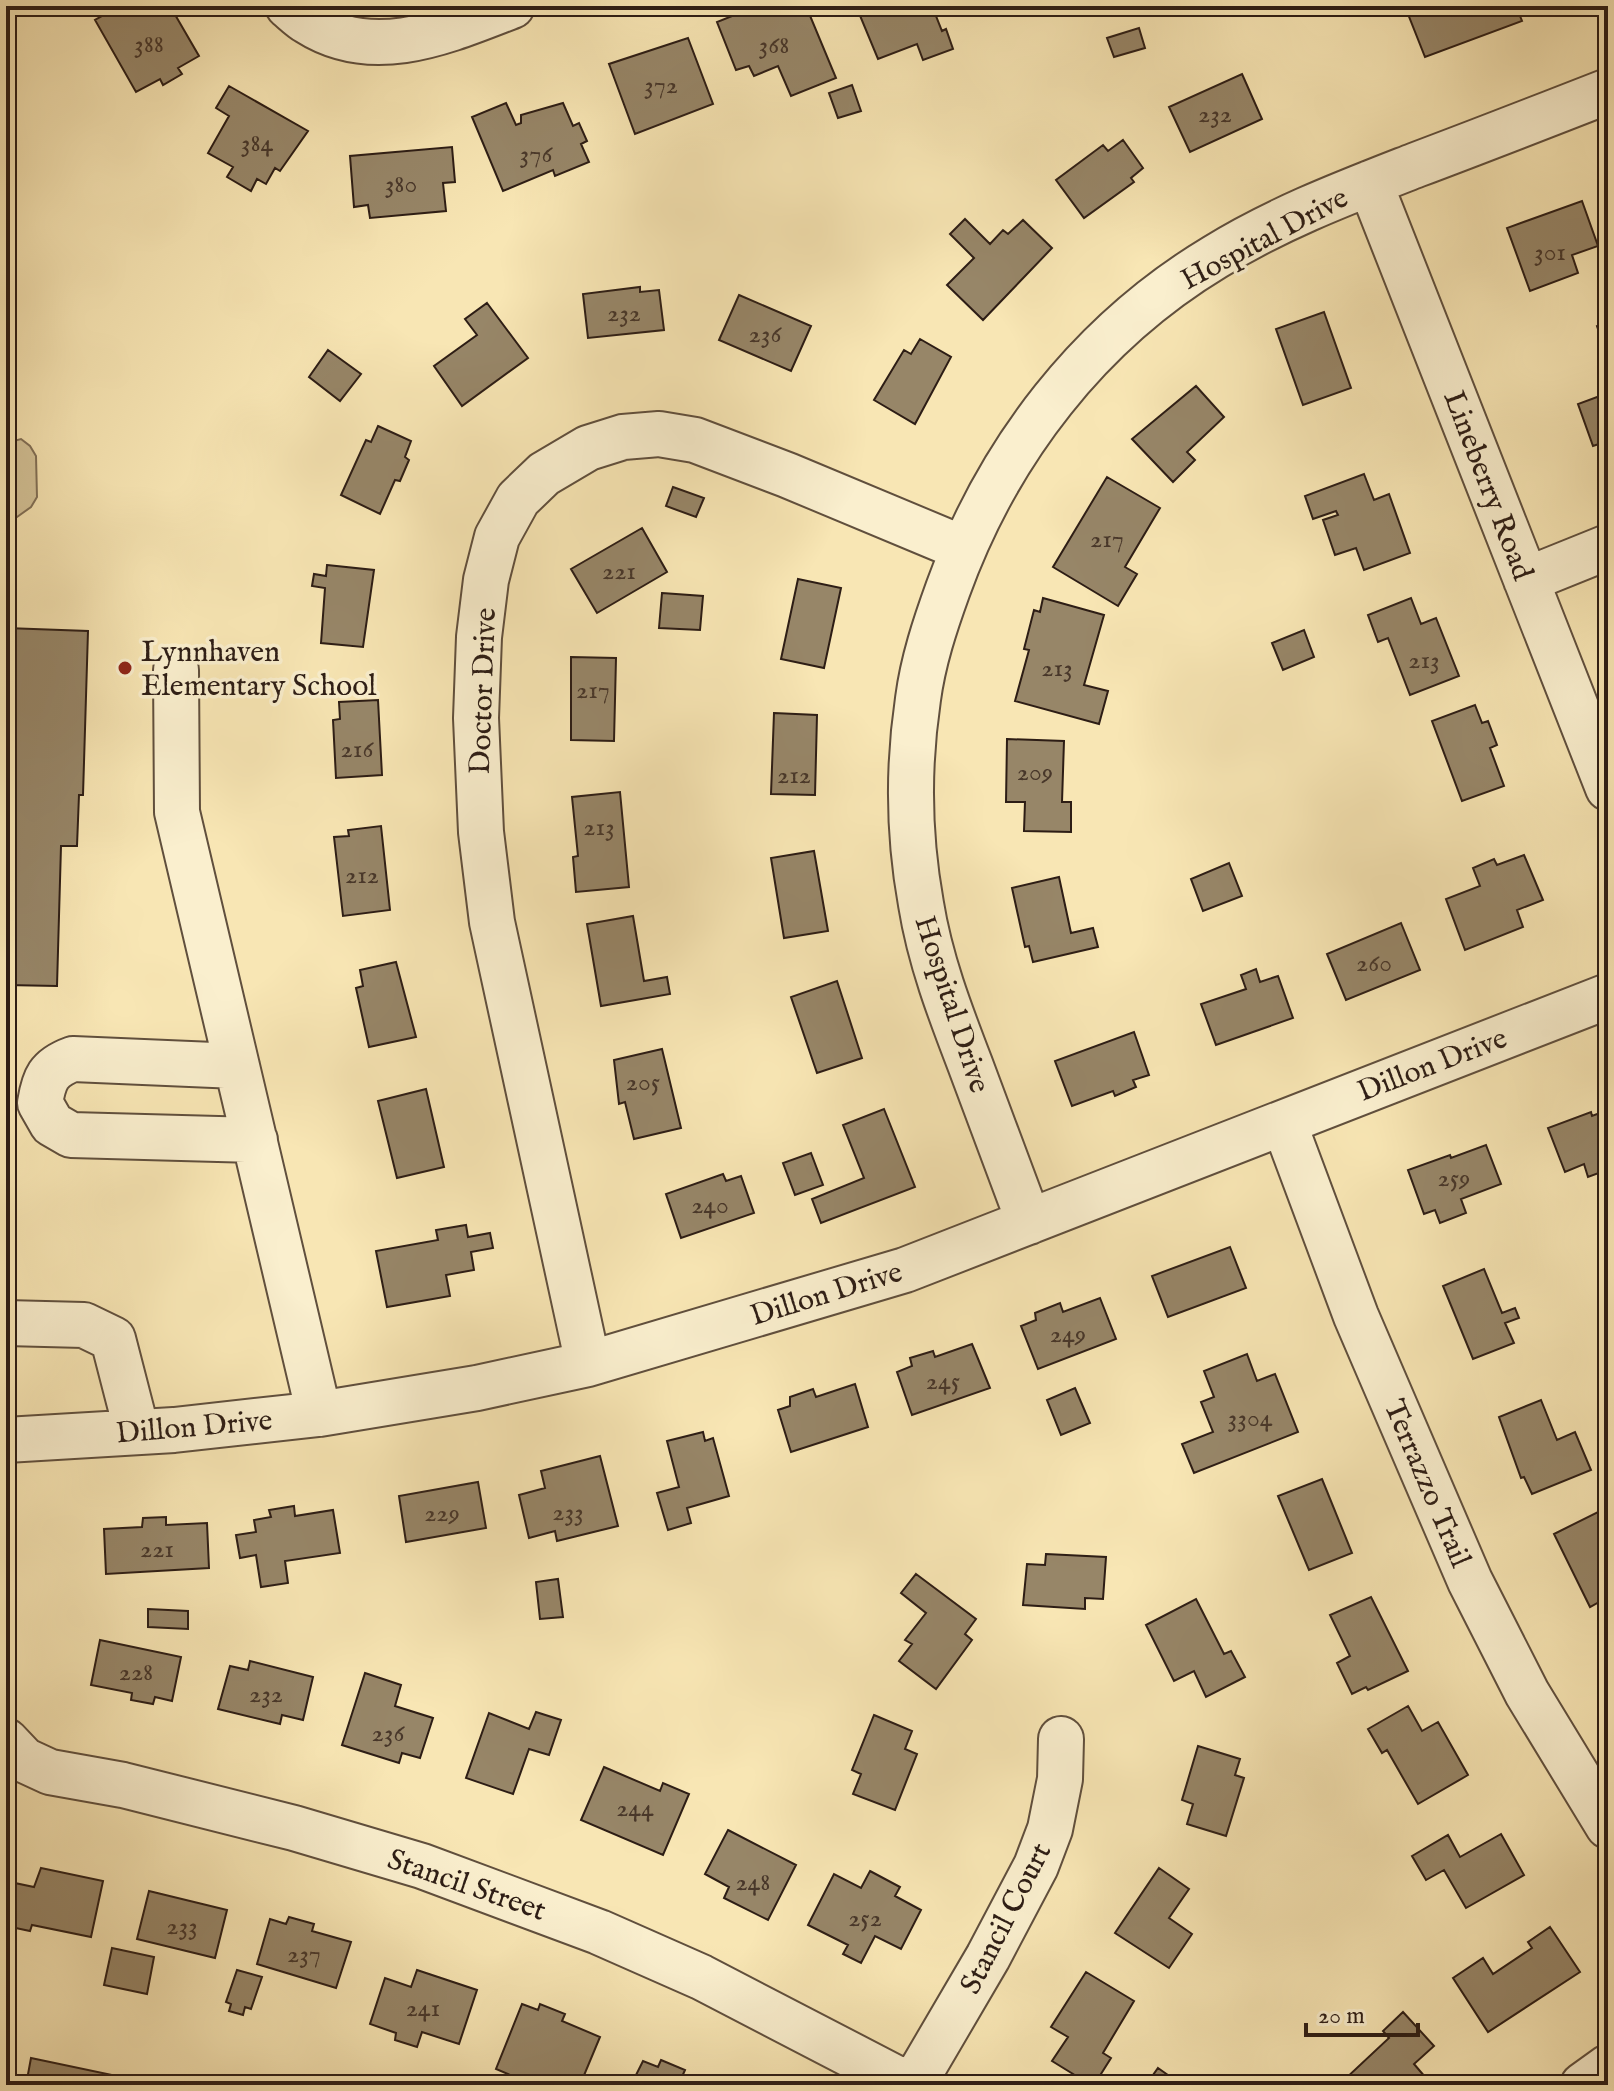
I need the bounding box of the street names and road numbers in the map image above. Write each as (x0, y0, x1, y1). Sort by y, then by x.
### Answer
street label: Hospital Drive (1175, 180, 1355, 300)
street label: Lineberry Road (1434, 386, 1541, 587)
street label: Doctor Drive (462, 607, 506, 775)
street label: Hospital Drive (905, 911, 998, 1098)
street label: Dillon Drive (1353, 1020, 1513, 1112)
street label: Dillon Drive (746, 1254, 907, 1336)
street label: Terrazzo Trail (1374, 1394, 1479, 1574)
street label: Dillon Drive (114, 1402, 274, 1454)
street label: Stancil Court (952, 1837, 1061, 2001)
street label: Stancil Street (382, 1841, 550, 1931)

